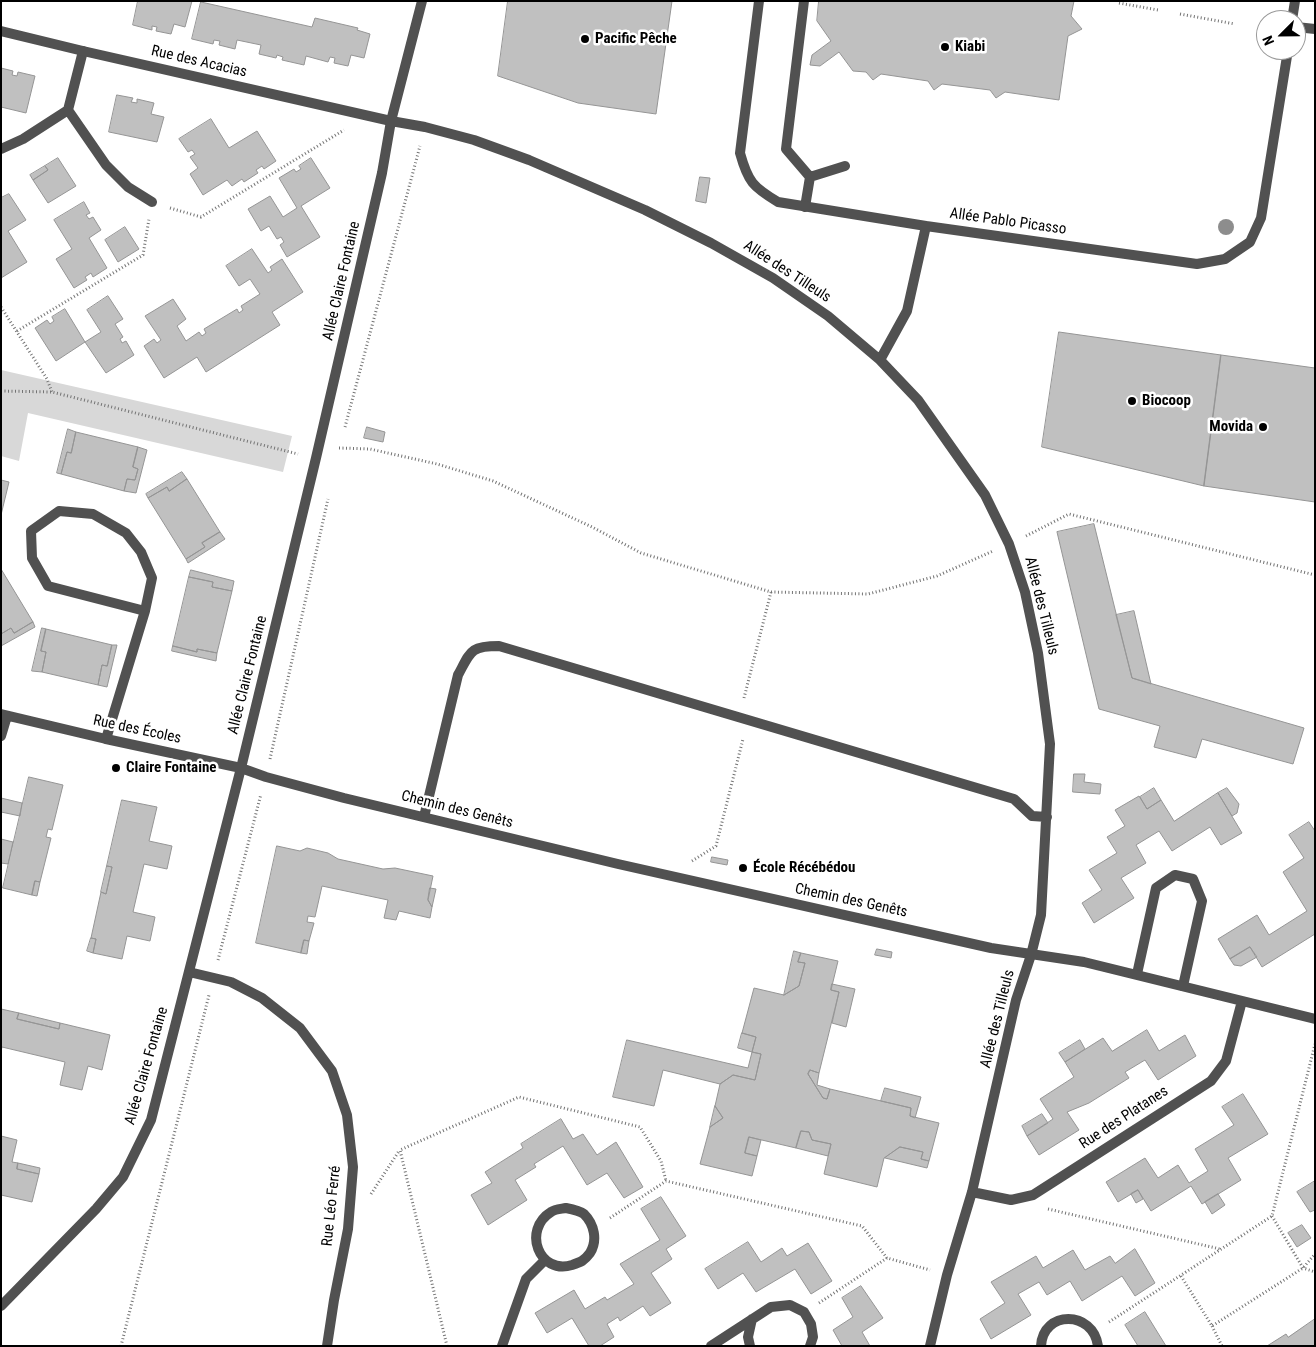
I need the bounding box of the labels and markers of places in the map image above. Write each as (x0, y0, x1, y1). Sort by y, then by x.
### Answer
place label: Pacific Pêche (595, 30, 677, 48)
marker: Pacific Pêche (579, 33, 591, 45)
place label: Kiabi (955, 38, 985, 56)
marker: Kiabi (939, 41, 951, 53)
place label: Biocoop (1142, 392, 1191, 410)
marker: Biocoop (1126, 395, 1138, 407)
place label: Movida (1209, 418, 1253, 436)
marker: Movida (1257, 421, 1269, 433)
place label: Claire Fontaine (126, 759, 216, 777)
marker: Claire Fontaine (110, 762, 122, 774)
place label: École Récébédou (753, 859, 855, 877)
marker: École Récébédou (737, 862, 749, 874)

